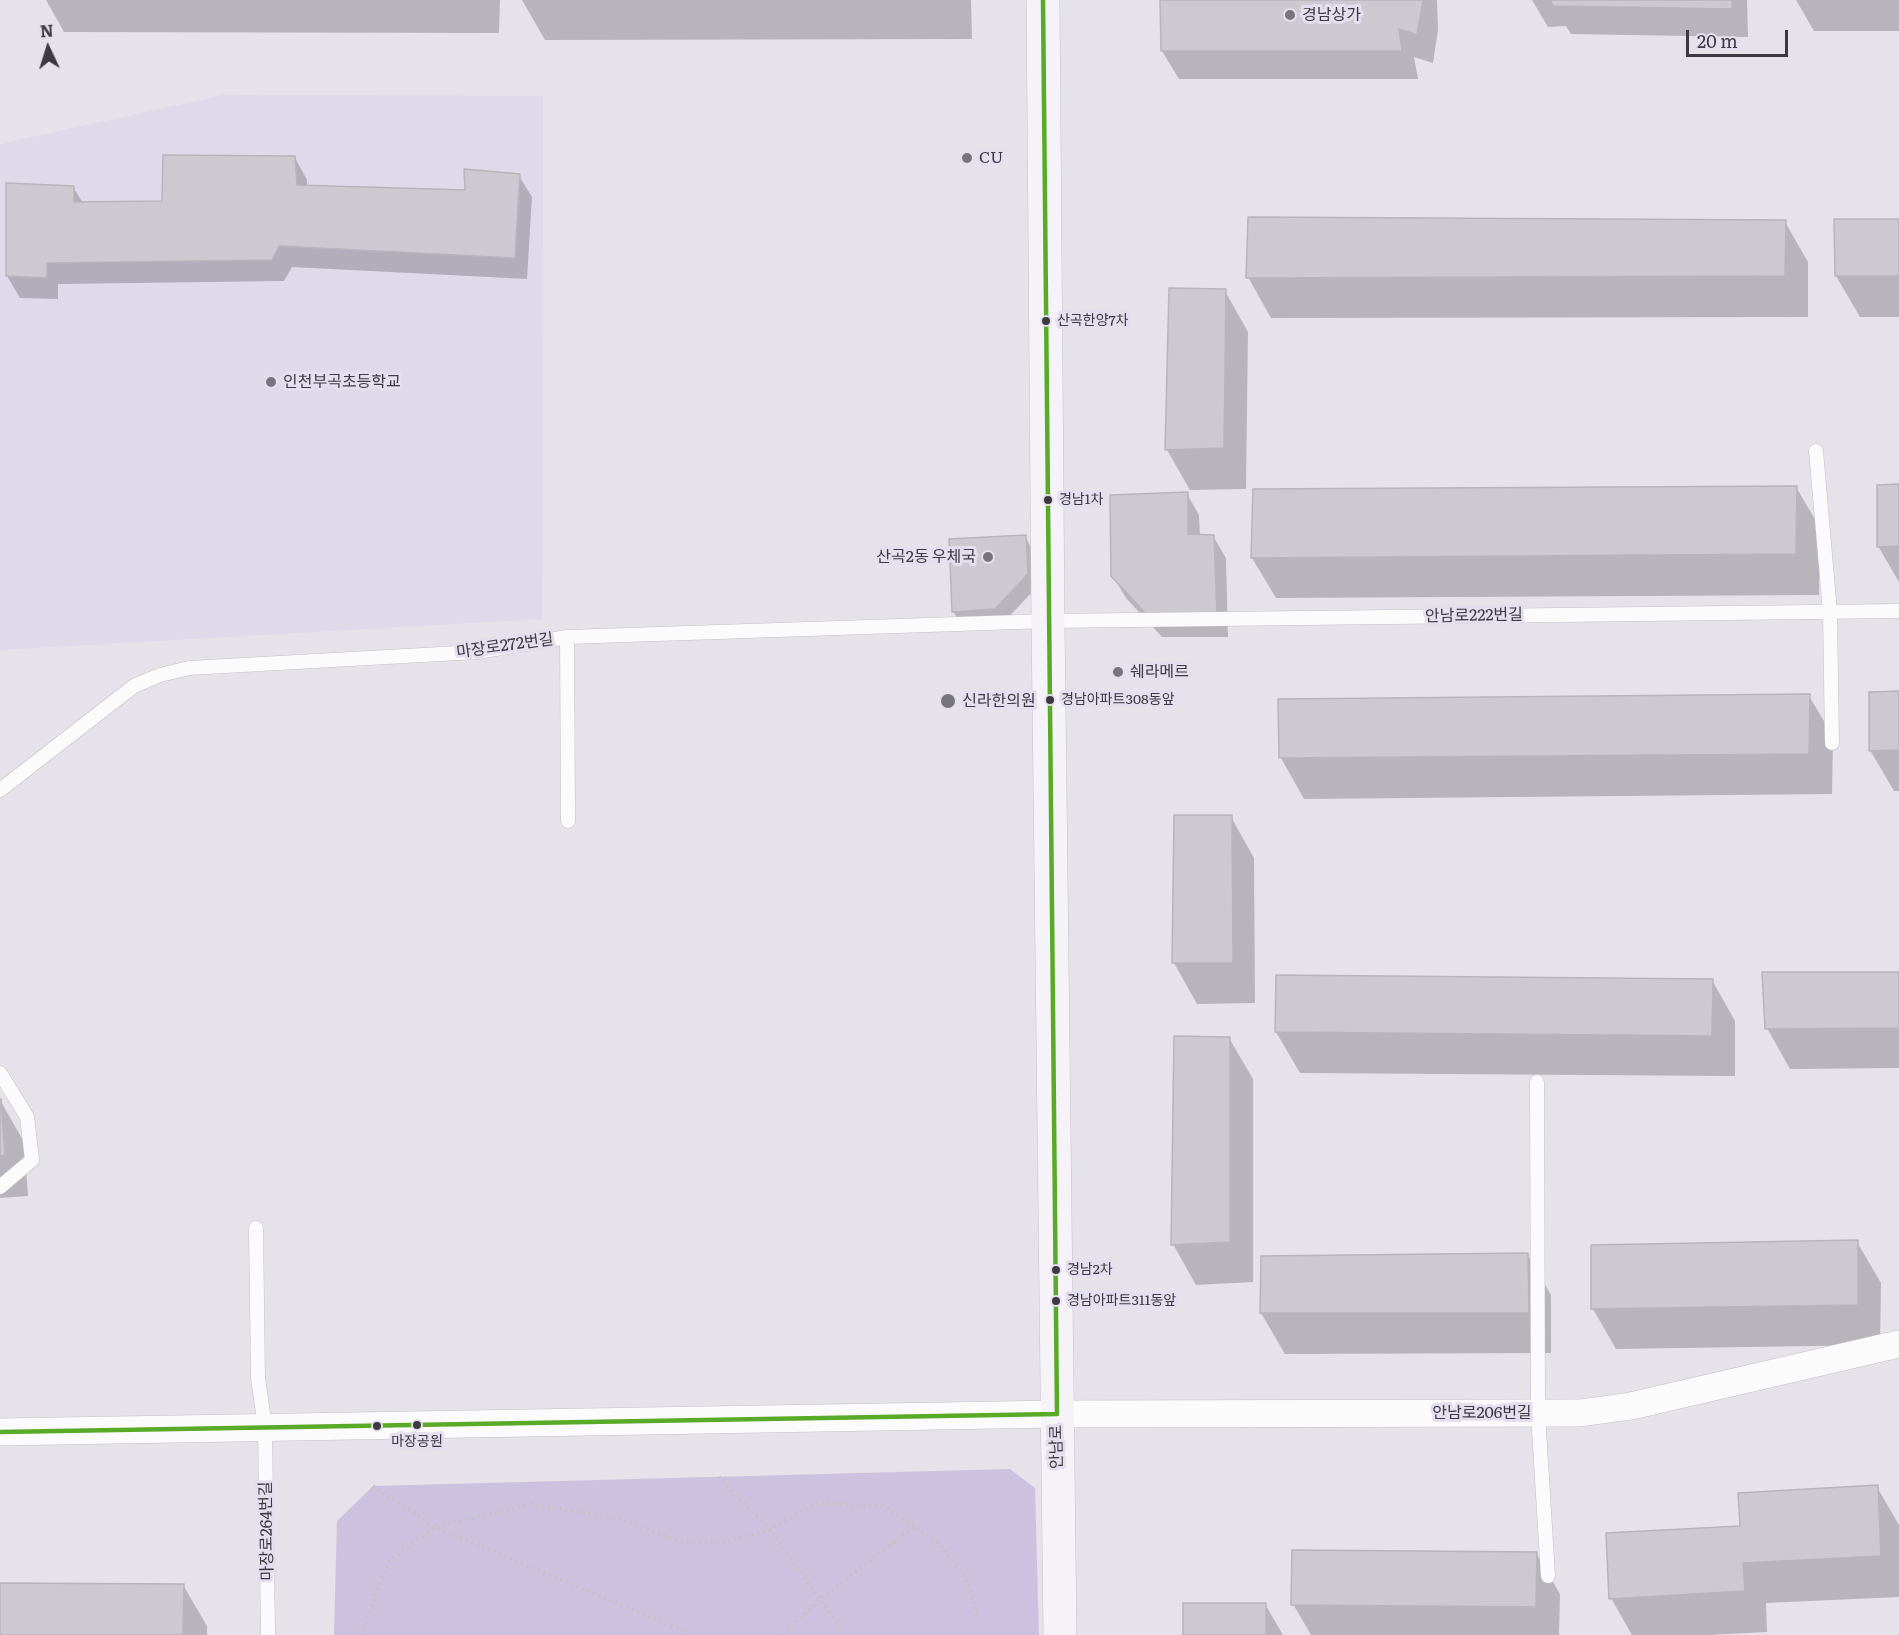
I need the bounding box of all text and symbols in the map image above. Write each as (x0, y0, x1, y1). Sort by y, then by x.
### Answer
place label: 경남상가 (1302, 5, 1361, 25)
marker: 경남상가 (1283, 8, 1297, 22)
north arrow (18, 18, 78, 78)
text: N (39, 18, 54, 42)
scale bar (1689, 18, 1791, 56)
text: 20 m (1697, 27, 1738, 54)
place label: CU (979, 148, 1003, 168)
marker: CU (960, 151, 974, 165)
place label: 산곡한양7차 (1057, 313, 1128, 329)
marker: 산곡한양7차 (1040, 315, 1052, 327)
place label: 인천부곡초등학교 (283, 372, 401, 392)
marker: 인천부곡초등학교 (264, 375, 278, 389)
place label: 경남1차 (1059, 492, 1103, 508)
marker: 경남1차 (1042, 494, 1054, 506)
place label: 산곡2동 우체국 (876, 547, 976, 567)
marker: 산곡2동 우체국 (981, 550, 995, 564)
street label: 안남로222번길 (1425, 606, 1523, 626)
street label: 마장로272번길 (455, 630, 555, 662)
place label: 쉐라메르 (1130, 662, 1189, 682)
marker: 쉐라메르 (1111, 665, 1125, 679)
place label: 신라한의원 (962, 691, 1036, 711)
marker: 신라한의원 (939, 692, 957, 710)
place label: 경남아파트308동앞 (1061, 692, 1175, 708)
marker: 경남아파트308동앞 (1044, 694, 1056, 706)
place label: 경남2차 (1067, 1262, 1113, 1278)
marker: 경남2차 (1050, 1264, 1062, 1276)
place label: 경남아파트311동앞 (1067, 1293, 1176, 1309)
marker: 경남아파트311동앞 (1050, 1295, 1062, 1307)
street label: 안남로206번길 (1432, 1403, 1532, 1423)
marker: 마장공원 (411, 1419, 423, 1431)
unlabelled marker (371, 1420, 383, 1432)
street label: 안남로 (1047, 1425, 1067, 1469)
place label: 마장공원 (391, 1434, 443, 1450)
street label: 마장로264번길 (257, 1481, 277, 1581)

